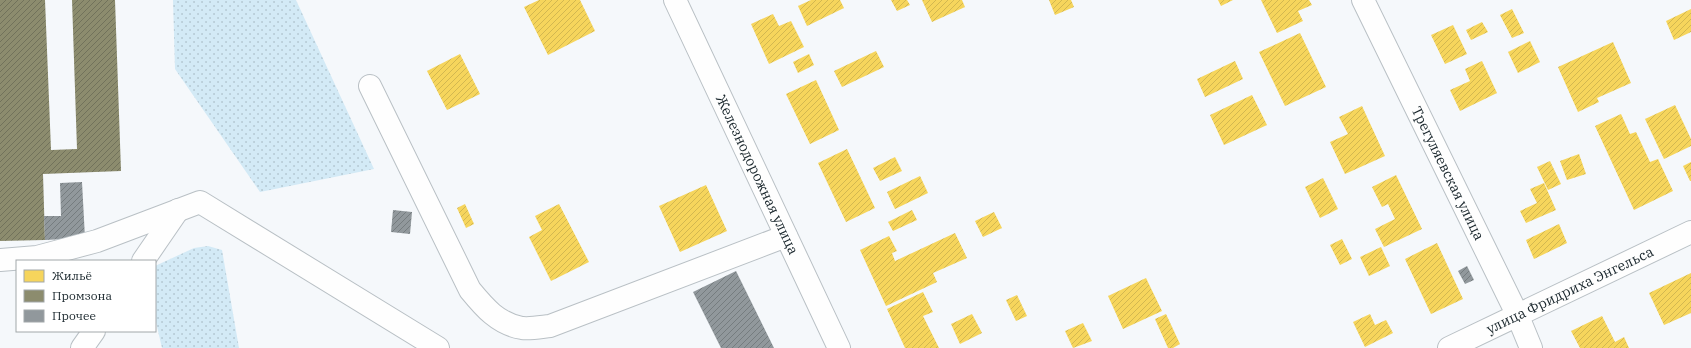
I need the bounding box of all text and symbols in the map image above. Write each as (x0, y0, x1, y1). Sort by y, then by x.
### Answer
street label: Железнодорожная улица (712, 92, 803, 258)
street label: Трегуляевская улица (1408, 103, 1489, 243)
street label: улица Фридриха Энгельса (1483, 242, 1657, 338)
legend (16, 260, 156, 332)
text: Жильё (52, 268, 92, 283)
text: Промзона (52, 288, 112, 303)
text: Прочее (52, 308, 96, 323)

